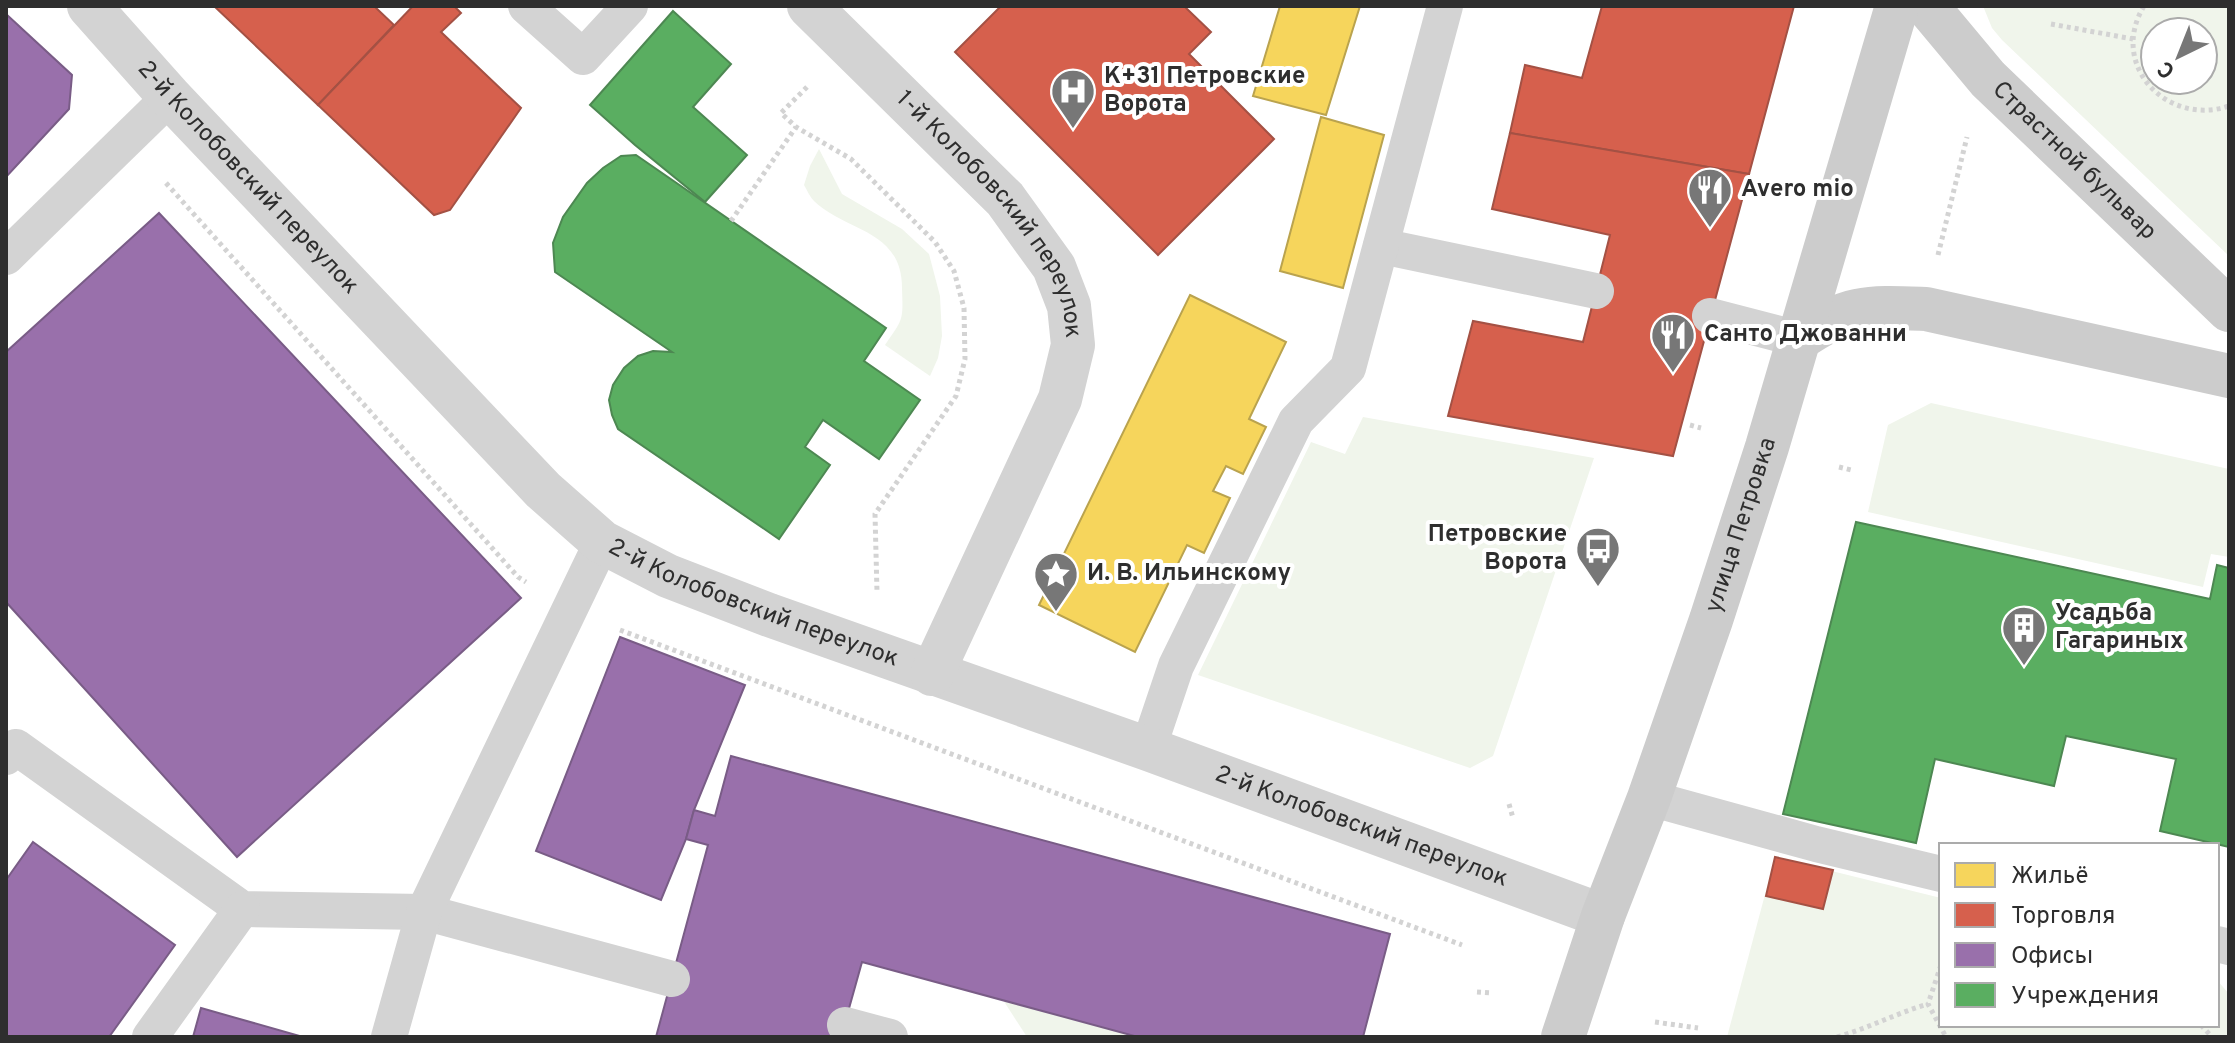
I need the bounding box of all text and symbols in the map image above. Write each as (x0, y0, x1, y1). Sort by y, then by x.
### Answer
north arrow (2139, 16, 2219, 96)
text: С (2153, 54, 2181, 83)
street label: 2-й Колобовский переулок (130, 55, 365, 301)
place label: К+31 Петровские Ворота (1104, 62, 1305, 120)
hospital icon: К+31 Петровские Ворота (1049, 67, 1097, 130)
street label: Страстной бульвар (1985, 75, 2162, 247)
street label: 1-й Колобовский переулок (889, 85, 1087, 339)
restaurant icon: Avero mio (1686, 166, 1734, 229)
place label: Avero mio (1741, 175, 1854, 205)
restaurant icon: Санто Джованни (1649, 311, 1697, 374)
place label: Санто Джованни (1704, 320, 1907, 350)
street label: улица Петровка (1699, 434, 1784, 617)
place label: Петровские Ворота (1428, 520, 1567, 578)
bus stop icon: Петровские Ворота (1574, 525, 1622, 588)
street label: 2-й Колобовский переулок (603, 533, 902, 675)
place icon: И. В. Ильинскому (1032, 550, 1080, 613)
place label: И. В. Ильинскому (1087, 559, 1291, 589)
place label: Усадьба Гагариных (2055, 599, 2184, 657)
building icon: Усадьба Гагариных (2000, 604, 2048, 667)
street label: 2-й Колобовский переулок (1211, 760, 1512, 895)
legend (1939, 843, 2219, 1027)
text: Жильё (2011, 862, 2088, 892)
text: Торговля (2011, 902, 2115, 932)
text: Офисы (2011, 942, 2093, 972)
text: Учреждения (2011, 982, 2159, 1012)

